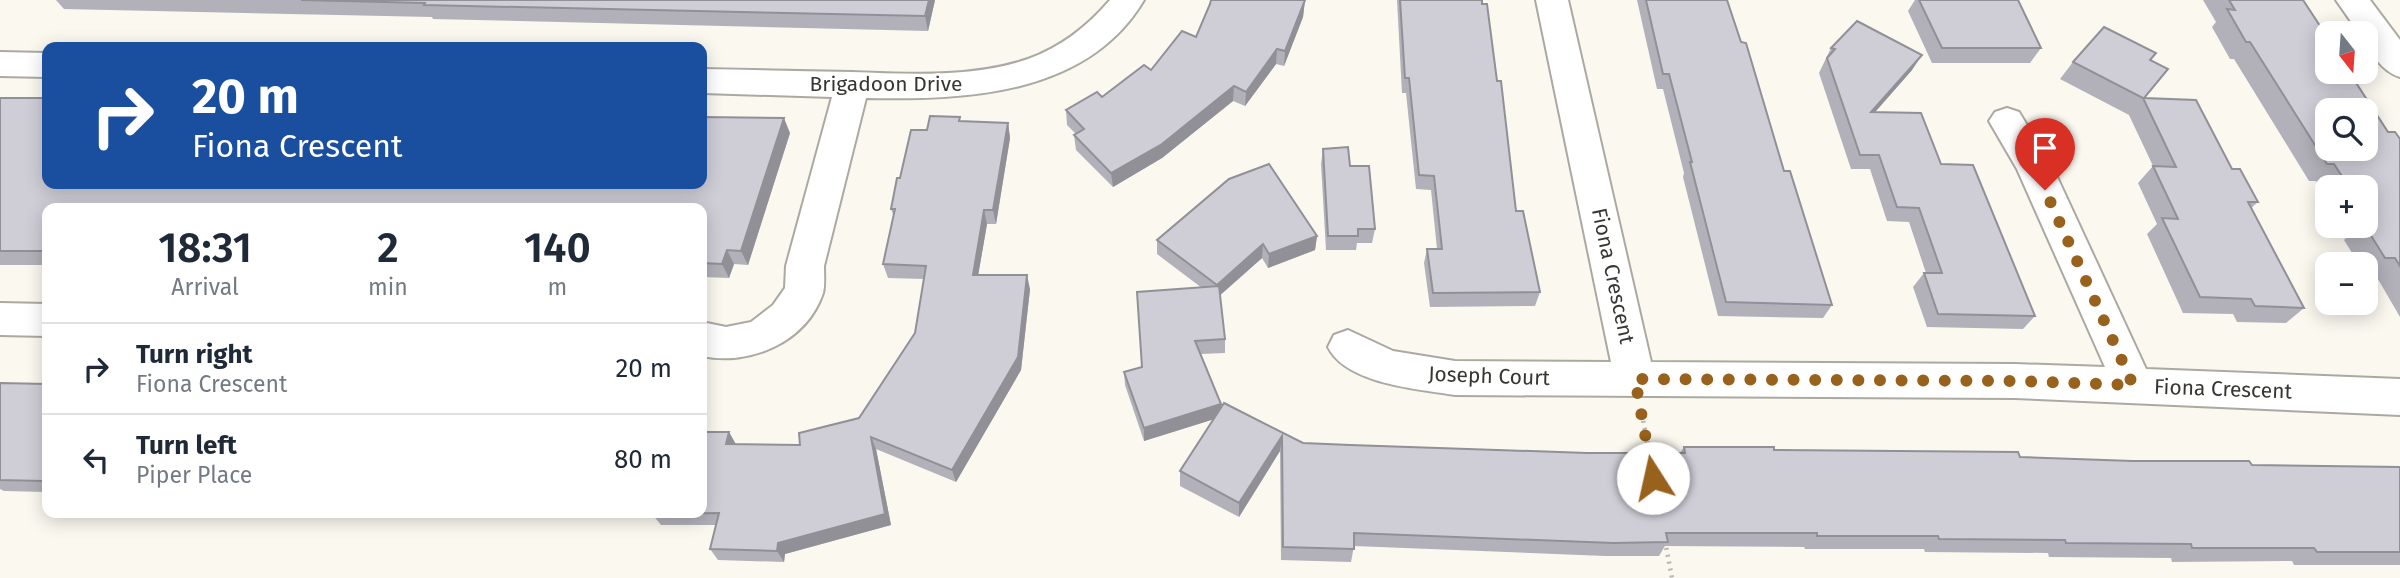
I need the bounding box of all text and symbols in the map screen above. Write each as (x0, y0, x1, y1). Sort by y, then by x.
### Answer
north arrow (2315, 21, 2378, 84)
map controls (2315, 21, 2378, 315)
text: 20 m (192, 67, 299, 126)
icon: right (77, 70, 168, 161)
street label: Brigadoon Drive (810, 71, 962, 97)
button: search (2315, 98, 2378, 161)
pin (2015, 118, 2075, 190)
text: Fiona Crescent (192, 127, 403, 165)
icon: arrive (2026, 129, 2064, 167)
button: + (2315, 175, 2378, 238)
street label: Fiona Crescent (1586, 206, 1640, 347)
text: 18:31 (158, 223, 252, 273)
text: 2 (377, 223, 399, 273)
text: 140 (524, 223, 591, 273)
button: − (2315, 252, 2378, 315)
text: Arrival (171, 273, 239, 301)
text: min (368, 273, 408, 301)
text: m (548, 273, 567, 301)
text: Turn right (136, 339, 253, 370)
icon: right (77, 350, 115, 388)
text: 20 m (615, 353, 672, 384)
street label: Joseph Court (1428, 361, 1551, 391)
text: Fiona Crescent (136, 370, 287, 398)
street label: Fiona Crescent (2153, 374, 2293, 404)
text: Turn left (136, 430, 237, 461)
icon: left (77, 441, 115, 479)
position arrow (1616, 441, 1690, 515)
text: 80 m (614, 444, 672, 475)
text: Piper Place (136, 461, 252, 489)

